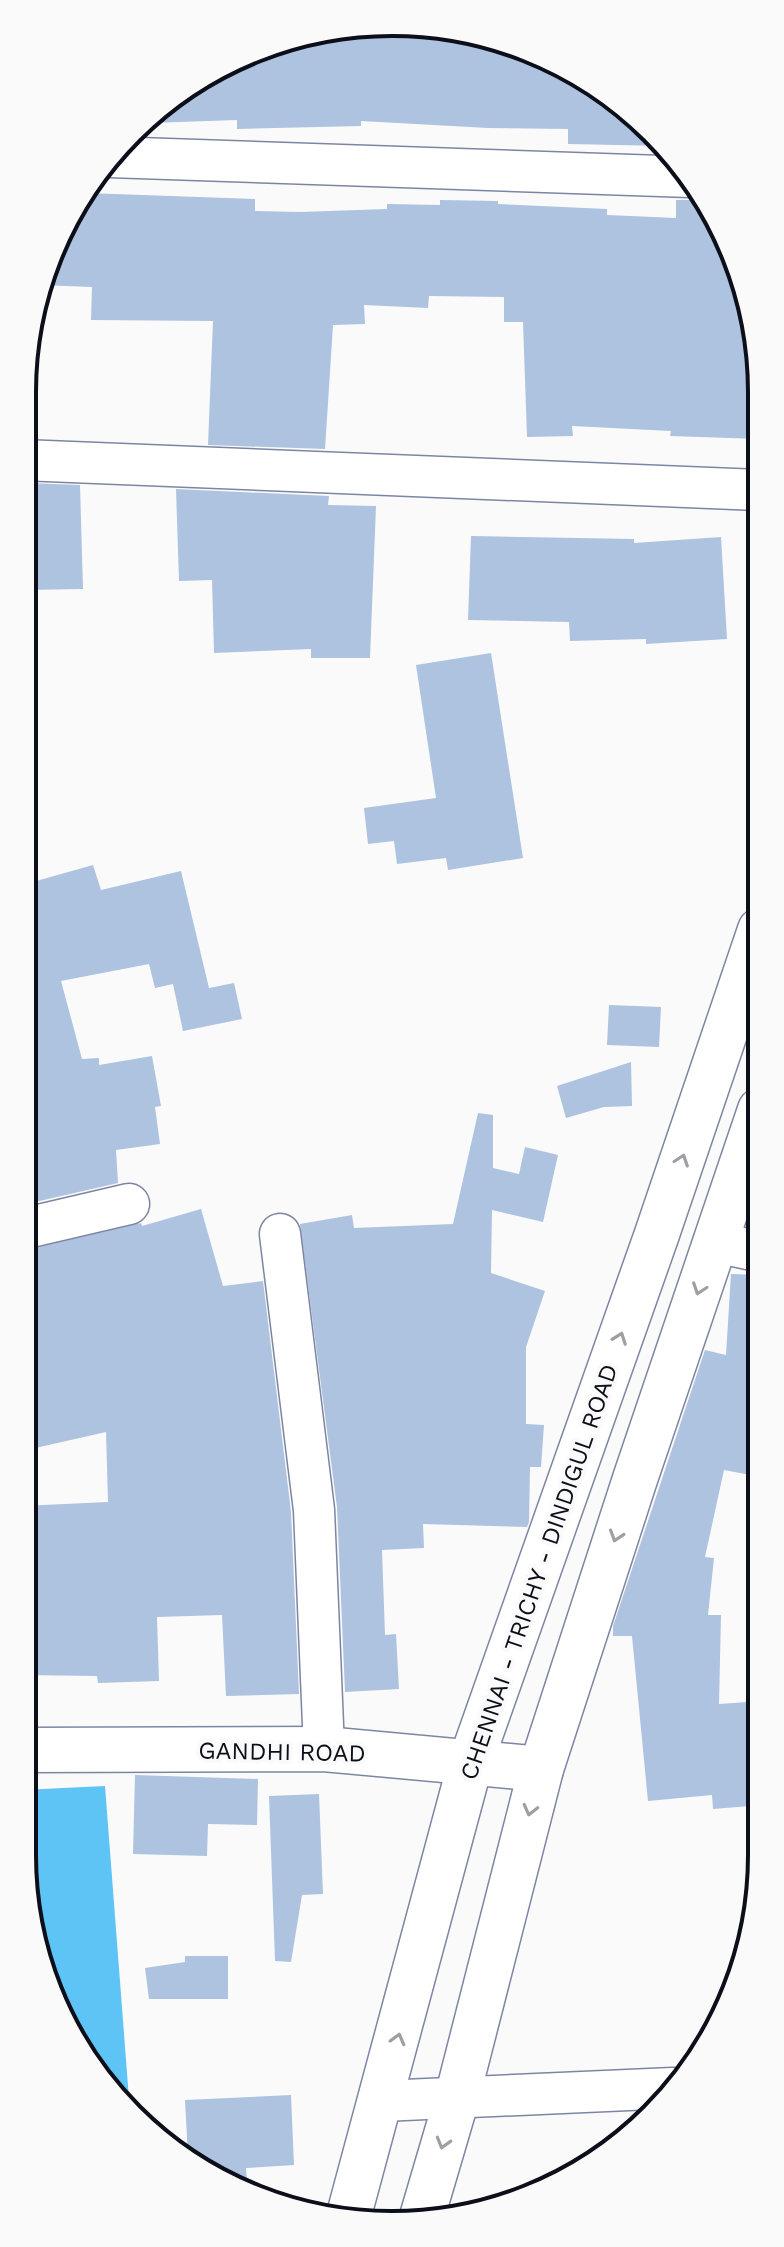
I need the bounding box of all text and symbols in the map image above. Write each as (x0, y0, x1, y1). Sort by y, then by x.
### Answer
one-way arrow (673, 1153, 689, 1167)
one-way arrow (693, 1282, 709, 1296)
one-way arrow (611, 1331, 627, 1345)
street label: CHENNAI - TRICHY - DINDIGUL ROAD (455, 1361, 623, 1783)
one-way arrow (610, 1528, 626, 1542)
street label: GANDHI ROAD (198, 1737, 366, 1767)
one-way arrow (522, 1803, 539, 1817)
one-way arrow (389, 2032, 405, 2046)
one-way arrow (436, 2136, 453, 2150)

